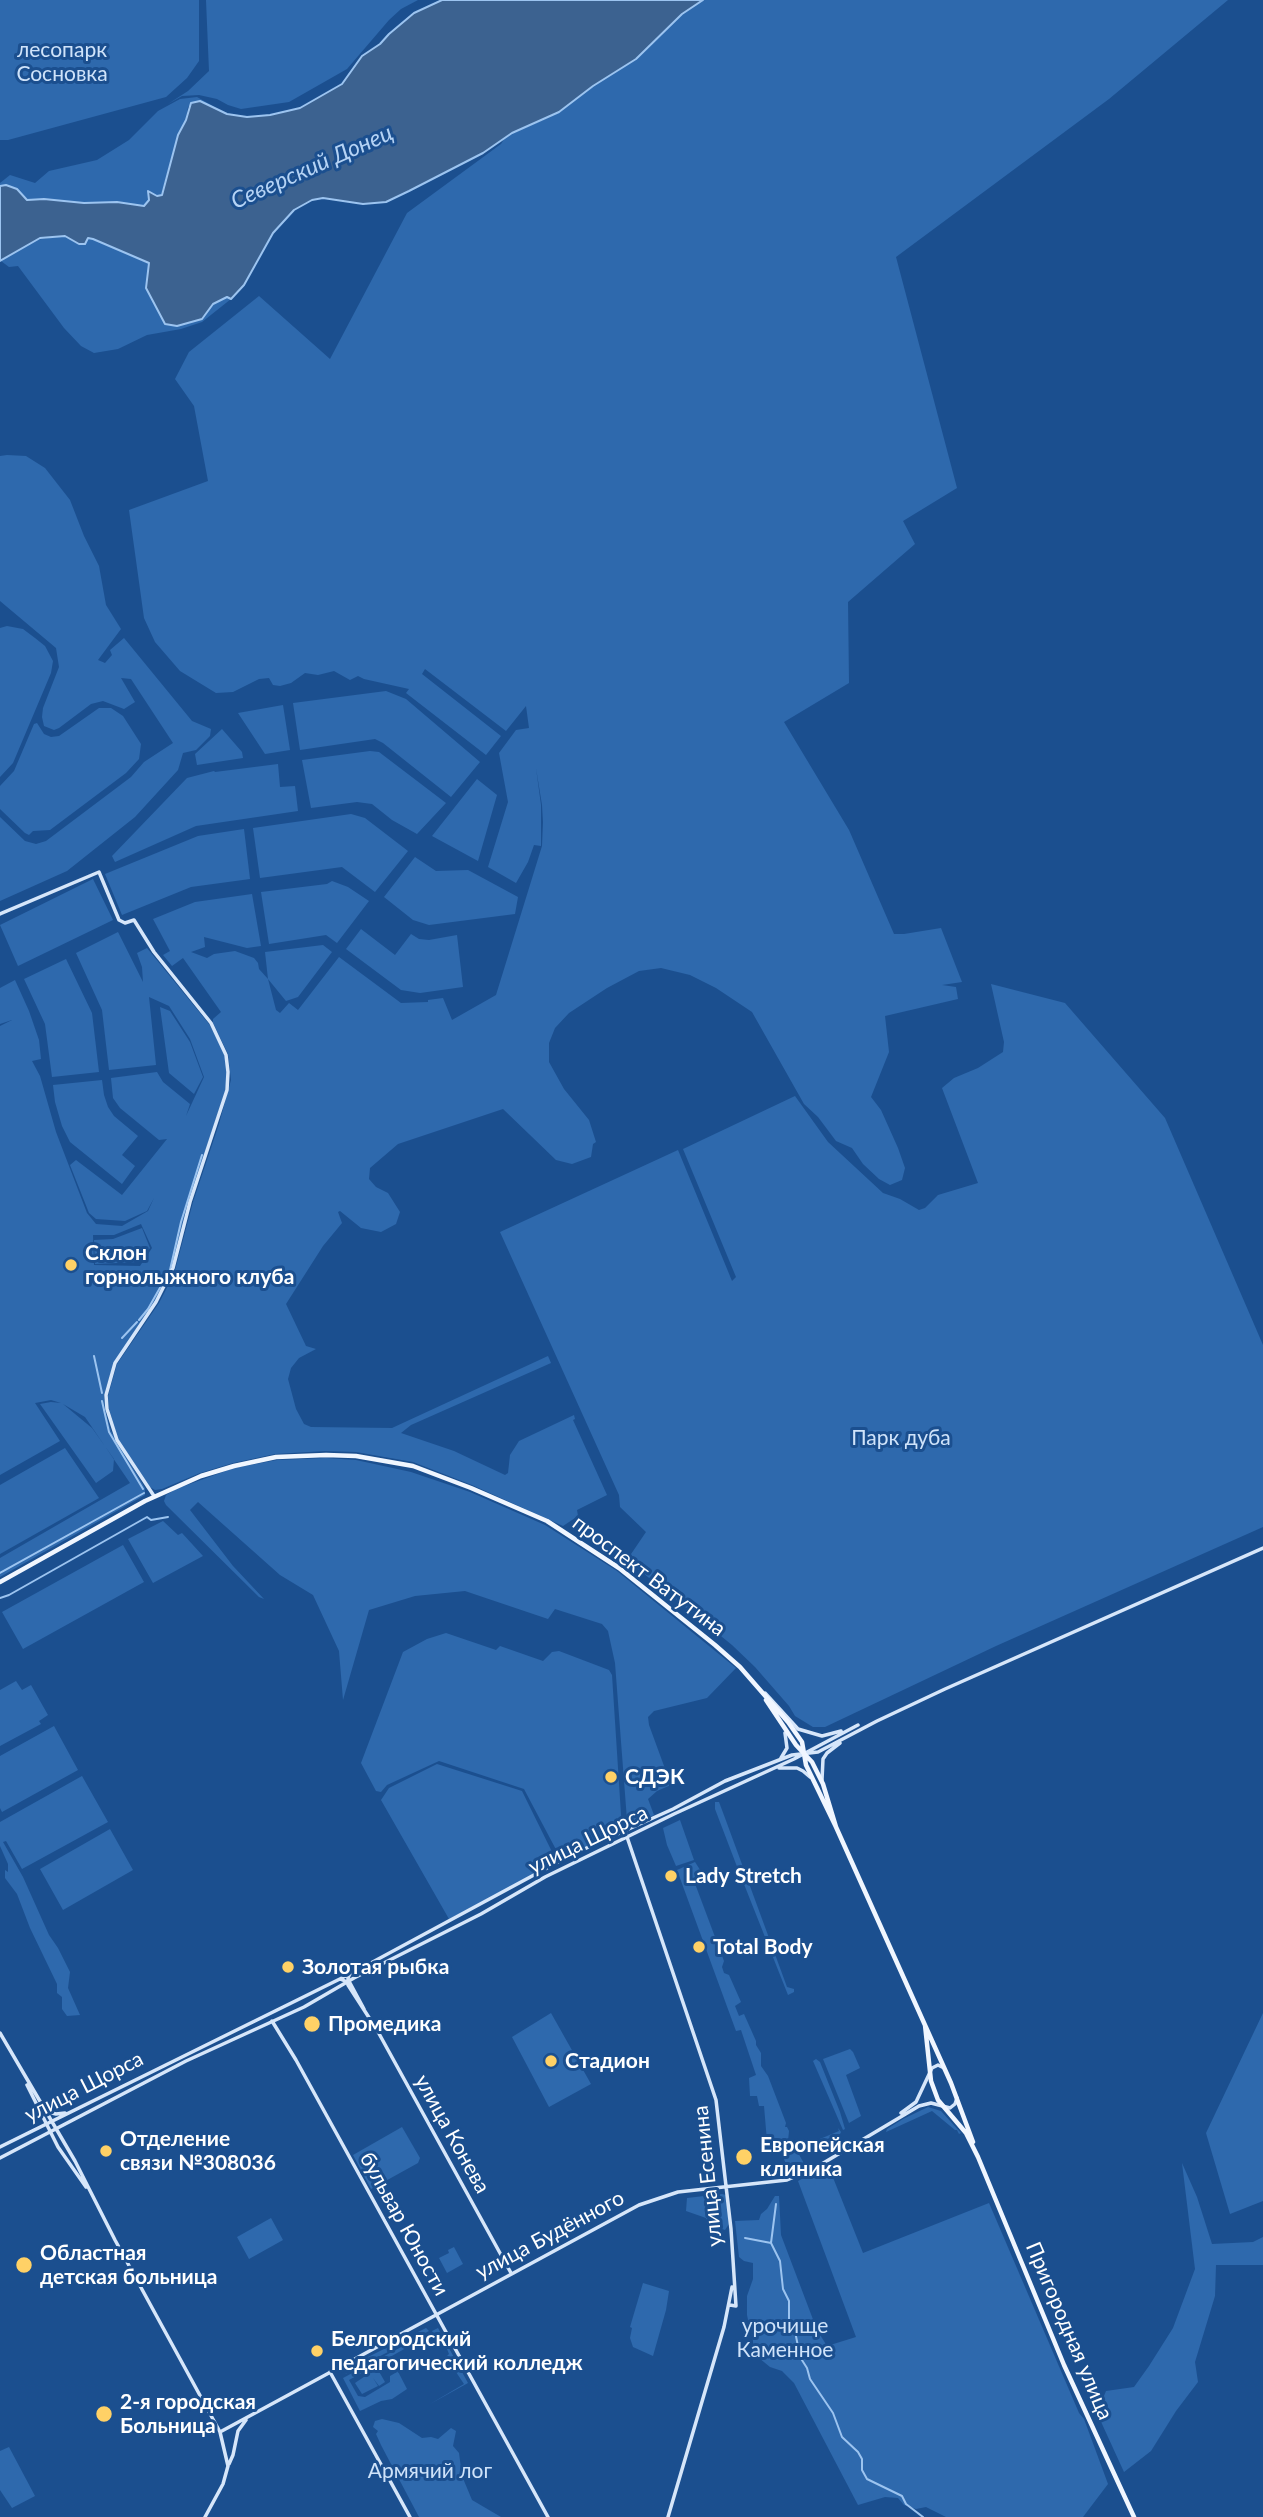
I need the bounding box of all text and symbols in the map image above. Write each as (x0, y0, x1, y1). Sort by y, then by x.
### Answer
park label: лесопарк Сосновка (16, 37, 108, 87)
water label: Северский Донец (227, 119, 397, 215)
place label: Склон горнолыжного клуба (85, 1240, 294, 1290)
marker: Склон горнолыжного клуба (63, 1257, 79, 1273)
park label: Парк дуба (851, 1425, 951, 1451)
street label: проспект Ватутина (567, 1510, 731, 1642)
place label: СДЭК (625, 1764, 685, 1790)
marker: СДЭК (603, 1769, 619, 1785)
street label: улица Щорса (524, 1800, 652, 1880)
place label: Lady Stretch (685, 1863, 802, 1889)
marker: Lady Stretch (663, 1868, 679, 1884)
place label: Total Body (713, 1934, 812, 1960)
marker: Total Body (691, 1939, 707, 1955)
place label: Золотая рыбка (302, 1954, 449, 1980)
marker: Золотая рыбка (280, 1959, 296, 1975)
place label: Промедика (328, 2011, 441, 2037)
marker: Промедика (302, 2014, 322, 2034)
street label: улица Щорса (20, 2046, 148, 2128)
place label: Cтадион (565, 2048, 650, 2074)
marker: Cтадион (543, 2053, 559, 2069)
street label: улица Конева (409, 2070, 495, 2198)
street label: улица Есенина (688, 2104, 728, 2248)
place label: Отделение связи №308036 (120, 2126, 276, 2176)
place label: Европейская клиника (760, 2132, 885, 2182)
marker: Отделение связи №308036 (98, 2143, 114, 2159)
marker: Европейская клиника (734, 2147, 754, 2167)
street label: бульвар Юности (354, 2148, 454, 2300)
street label: улица Будённого (471, 2185, 629, 2285)
street label: Пригородная улица (1020, 2238, 1118, 2424)
place label: Областная детская больница (40, 2240, 217, 2290)
marker: Областная детская больница (14, 2255, 34, 2275)
park label: урочище Каменное (737, 2313, 833, 2363)
place label: Белгородский педагогический колледж (331, 2326, 583, 2376)
marker: Белгородский педагогический колледж (309, 2343, 325, 2359)
place label: 2-я городская Больница (120, 2389, 256, 2439)
marker: 2-я городская Больница (94, 2404, 114, 2424)
park label: Армячий лог (368, 2458, 492, 2484)

